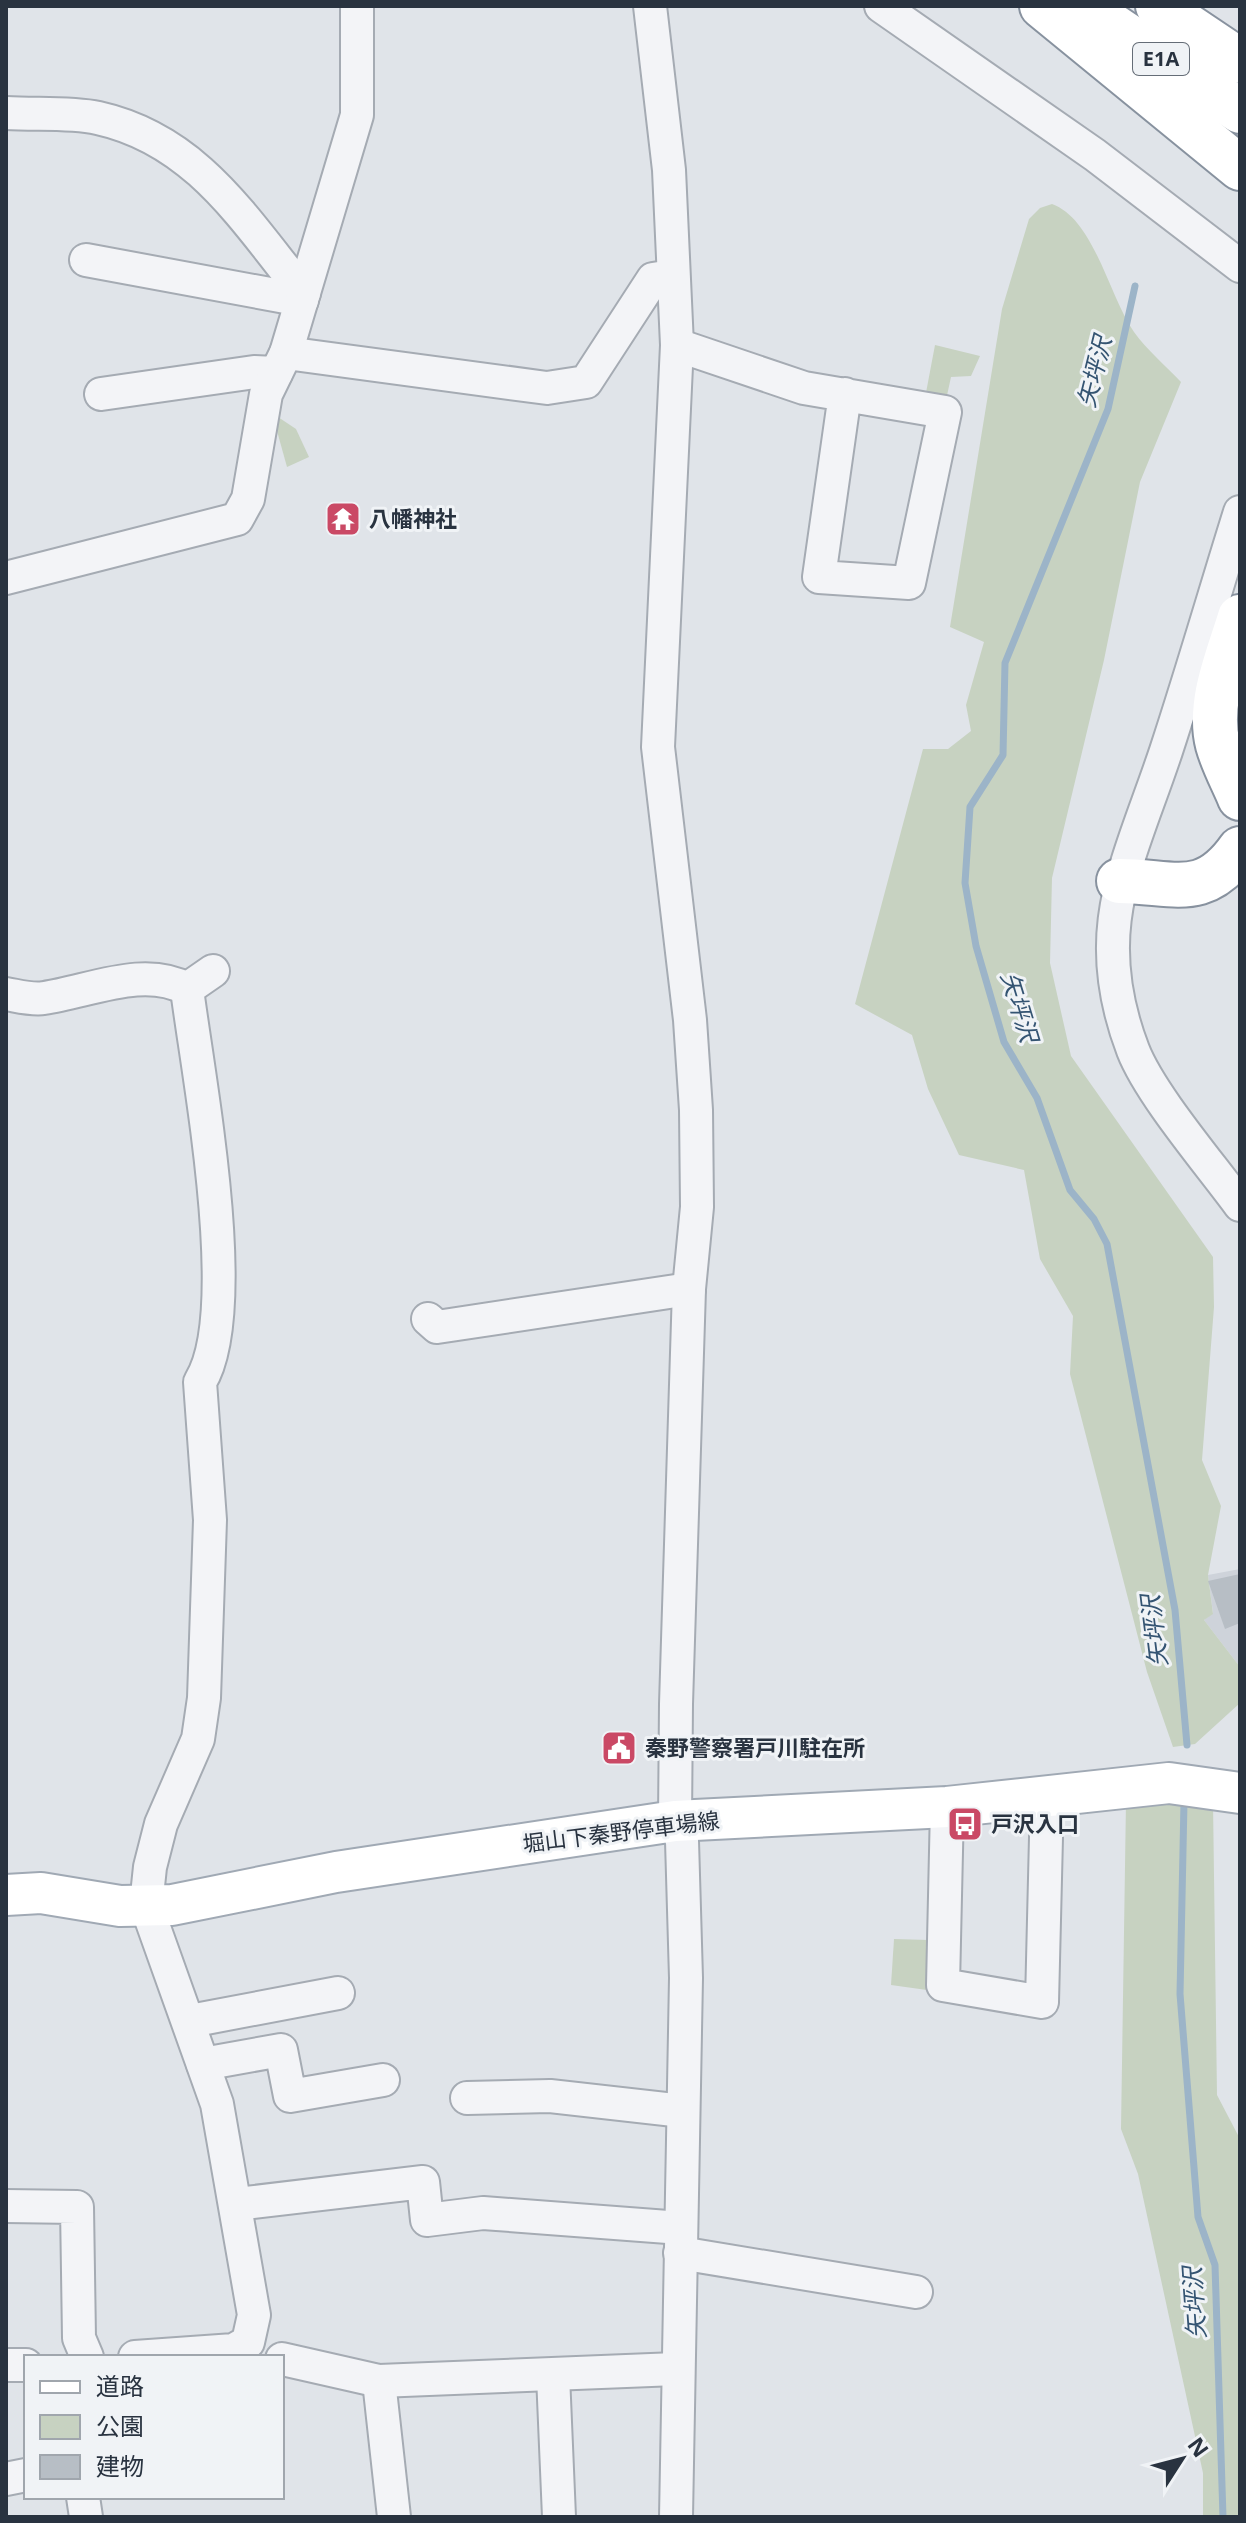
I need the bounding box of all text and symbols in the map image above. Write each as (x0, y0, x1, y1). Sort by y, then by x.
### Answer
road number: E1A (1133, 43, 1189, 75)
water label: 矢坪沢 (1069, 330, 1119, 411)
temple icon: 八幡神社 (324, 500, 362, 538)
place label: 八幡神社 (369, 503, 457, 533)
water label: 矢坪沢 (994, 967, 1048, 1049)
water label: 矢坪沢 (1132, 1590, 1174, 1669)
public building icon: 秦野警察署戸川駐在所 (600, 1729, 638, 1767)
place label: 秦野警察署戸川駐在所 (645, 1732, 865, 1762)
street label: 堀山下秦野停車場線 (521, 1804, 721, 1858)
bus stop icon: 戸沢入口 (946, 1805, 984, 1843)
place label: 戸沢入口 (991, 1808, 1079, 1838)
water label: 矢坪沢 (1174, 2263, 1212, 2340)
legend (24, 2355, 284, 2499)
text: 道路 (96, 2369, 144, 2402)
text: 公園 (96, 2409, 144, 2442)
north arrow (1142, 2419, 1222, 2499)
text: N (1182, 2431, 1216, 2463)
text: 建物 (96, 2449, 144, 2482)

